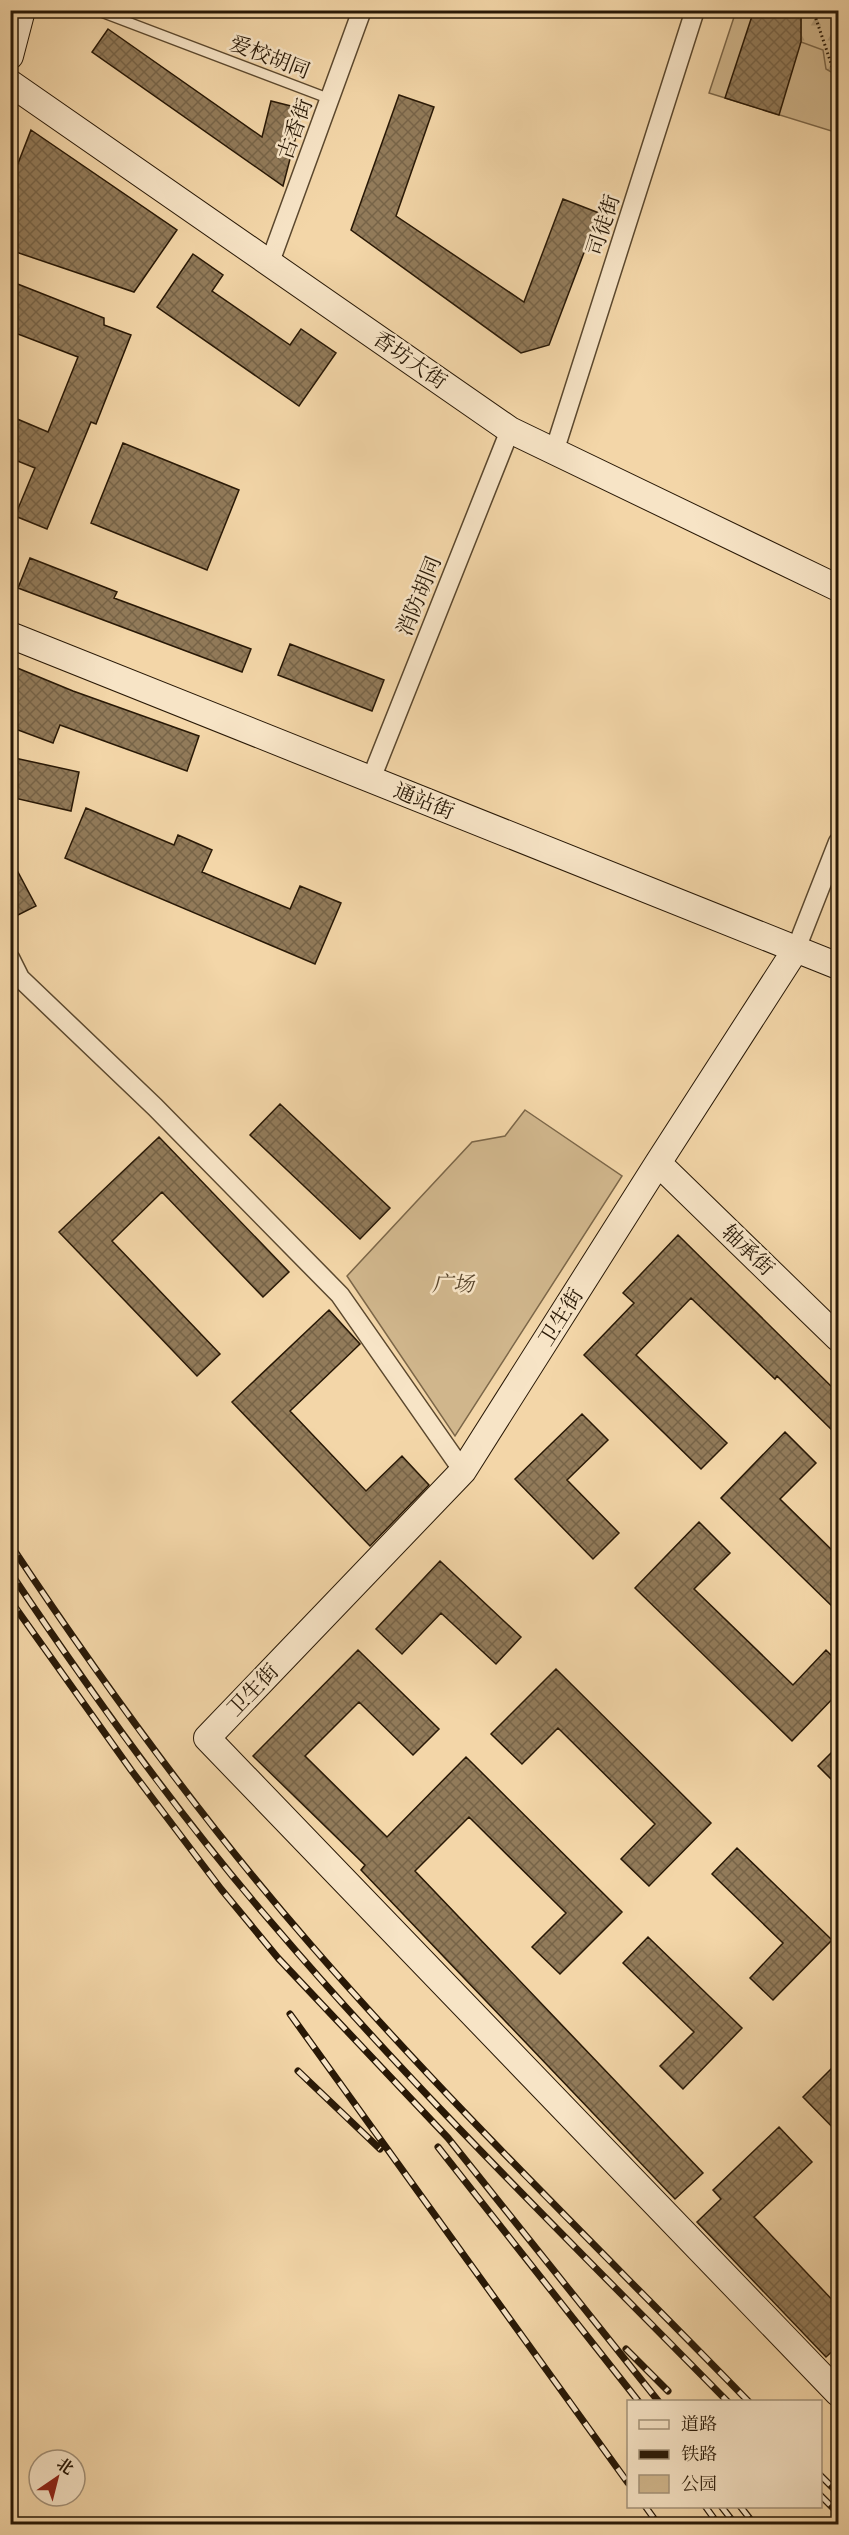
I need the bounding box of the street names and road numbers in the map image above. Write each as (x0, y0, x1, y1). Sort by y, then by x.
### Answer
street label: 爱校胡同 (225, 30, 314, 87)
street label: 古香街 (272, 95, 321, 164)
street label: 司徒街 (581, 191, 628, 260)
street label: 香坊大街 (366, 325, 452, 397)
street label: 消防胡同 (391, 552, 450, 641)
street label: 通站街 (389, 777, 458, 828)
street label: 轴承街 (714, 1219, 780, 1283)
street label: 卫生街 (533, 1283, 591, 1352)
street label: 卫生街 (222, 1658, 286, 1724)

